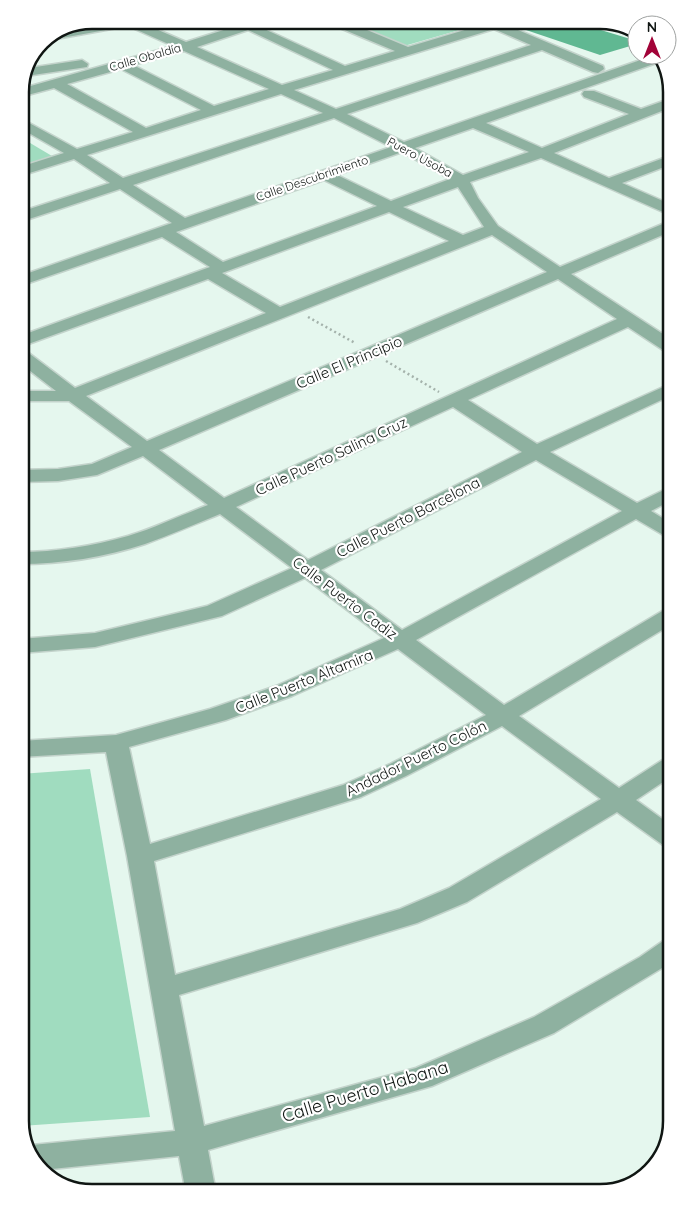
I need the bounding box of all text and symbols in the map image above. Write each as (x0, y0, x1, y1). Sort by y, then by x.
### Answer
north arrow (627, 15, 677, 65)
text: N (647, 18, 657, 36)
street label: Calle Obaldía (107, 40, 183, 74)
street label: Puero Usoba (385, 134, 455, 180)
street label: Calle Descubrimiento (254, 152, 370, 204)
street label: Calle El Principio (293, 331, 405, 393)
street label: Calle Puerto Salina Cruz (252, 412, 410, 500)
street label: Calle Puerto Barcelona (333, 473, 483, 561)
street label: Calle Puerto Cadiz (289, 552, 401, 644)
street label: Calle Puerto Altamira (232, 645, 376, 717)
street label: Andador Puerto Colón (342, 716, 490, 800)
street label: Calle Puerto Habana (279, 1055, 451, 1127)

